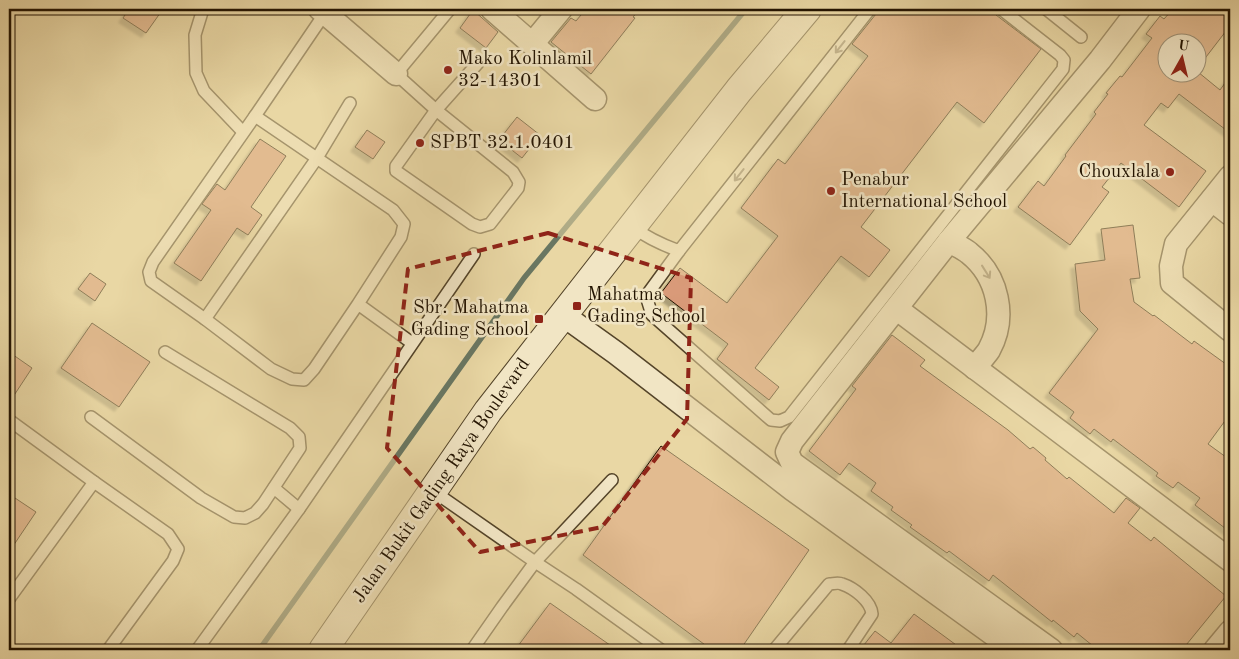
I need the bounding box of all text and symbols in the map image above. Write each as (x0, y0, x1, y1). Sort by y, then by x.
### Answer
north arrow (1156, 32, 1206, 82)
text: U (1177, 38, 1190, 54)
one-way arrow (834, 40, 845, 53)
place label: Mako Kolinlamil 32-14301 (458, 50, 592, 91)
marker: Mako Kolinlamil 32-14301 (442, 64, 454, 76)
place label: SPBT 32.1.0401 (430, 134, 574, 153)
marker: SPBT 32.1.0401 (414, 137, 426, 149)
place label: Chouxlala (1078, 163, 1161, 182)
marker: Chouxlala (1164, 166, 1176, 178)
one-way arrow (734, 168, 745, 181)
place label: Penabur International School (841, 171, 1007, 212)
marker: Penabur International School (825, 185, 837, 197)
one-way arrow (981, 264, 991, 278)
place label: Mahatma Gading School (587, 286, 705, 327)
place label: Sbr. Mahatma Gading School (411, 299, 530, 340)
marker: Mahatma Gading School (571, 300, 583, 312)
marker: Sbr. Mahatma Gading School (533, 313, 545, 325)
street label: Jalan Bukit Gading Raya Boulevard (350, 355, 534, 607)

